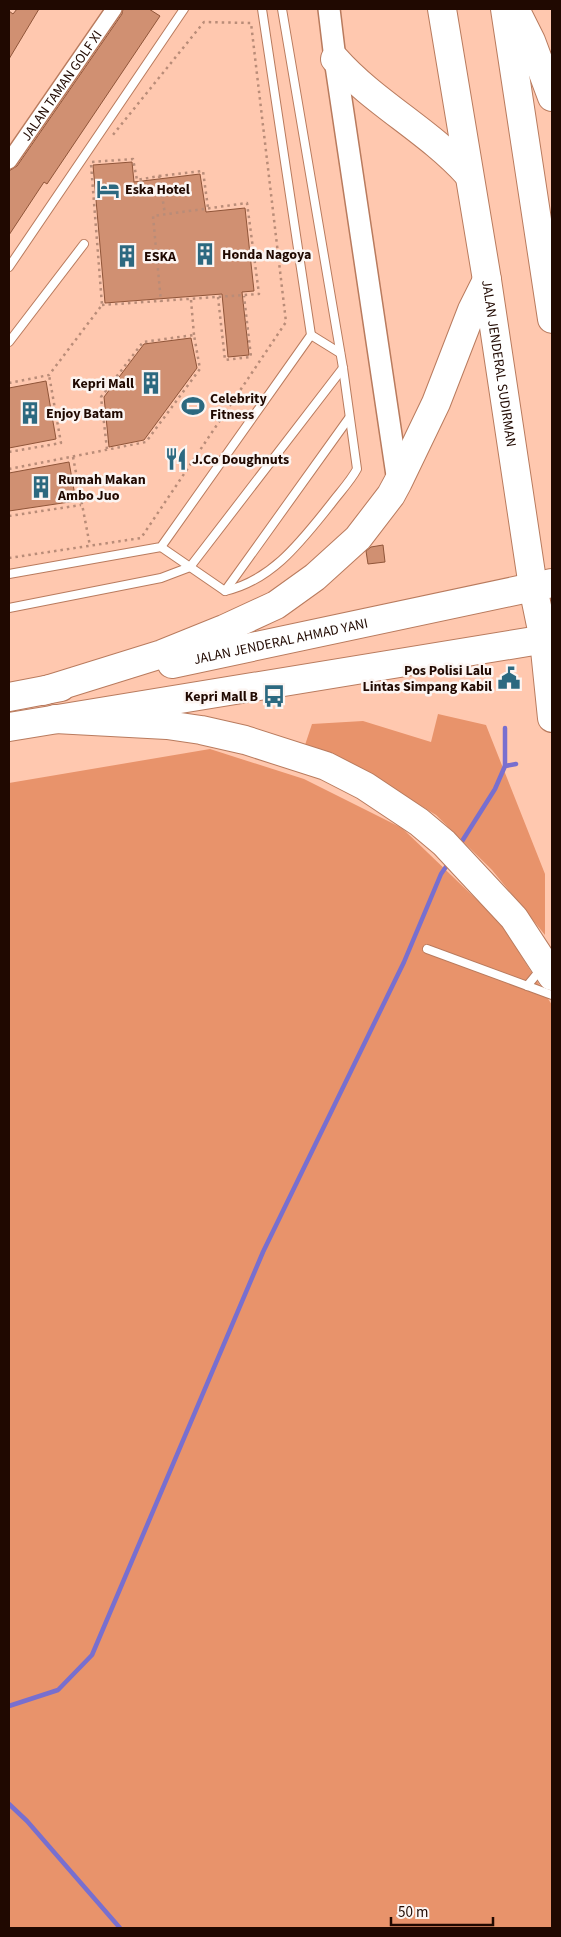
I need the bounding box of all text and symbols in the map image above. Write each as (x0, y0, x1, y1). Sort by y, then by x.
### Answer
street label: JALAN TAMAN GOLF XI (17, 27, 107, 145)
hotel icon: Eska Hotel (95, 176, 121, 202)
place label: Eska Hotel (125, 180, 190, 200)
building icon: Honda Nagoya (192, 241, 218, 267)
building icon: ESKA (114, 243, 140, 269)
place label: Honda Nagoya (222, 245, 311, 265)
place label: ESKA (144, 247, 177, 267)
street label: JALAN JENDERAL SUDIRMAN (476, 279, 521, 448)
building icon: Kepri Mall (138, 370, 164, 396)
place label: Kepri Mall (72, 374, 134, 394)
place label: Celebrity Fitness (210, 389, 267, 425)
sports icon: Celebrity Fitness (180, 393, 206, 419)
building icon: Enjoy Batam (17, 400, 43, 426)
place label: Enjoy Batam (46, 404, 123, 424)
restaurant icon: J.Co Doughnuts (163, 446, 189, 472)
place label: J.Co Doughnuts (192, 450, 289, 470)
place label: Rumah Makan Ambo Juo (57, 470, 146, 506)
building icon: Rumah Makan Ambo Juo (28, 474, 54, 500)
street label: JALAN JENDERAL AHMAD YANI (192, 614, 370, 670)
place label: Pos Polisi Lalu Lintas Simpang Kabil (362, 661, 492, 697)
public building icon: Pos Polisi Lalu Lintas Simpang Kabil (496, 665, 522, 691)
bus stop icon: Kepri Mall B (261, 683, 287, 709)
place label: Kepri Mall B (185, 687, 259, 707)
scale bar (391, 1894, 494, 1926)
text: 50 m (398, 1902, 428, 1923)

